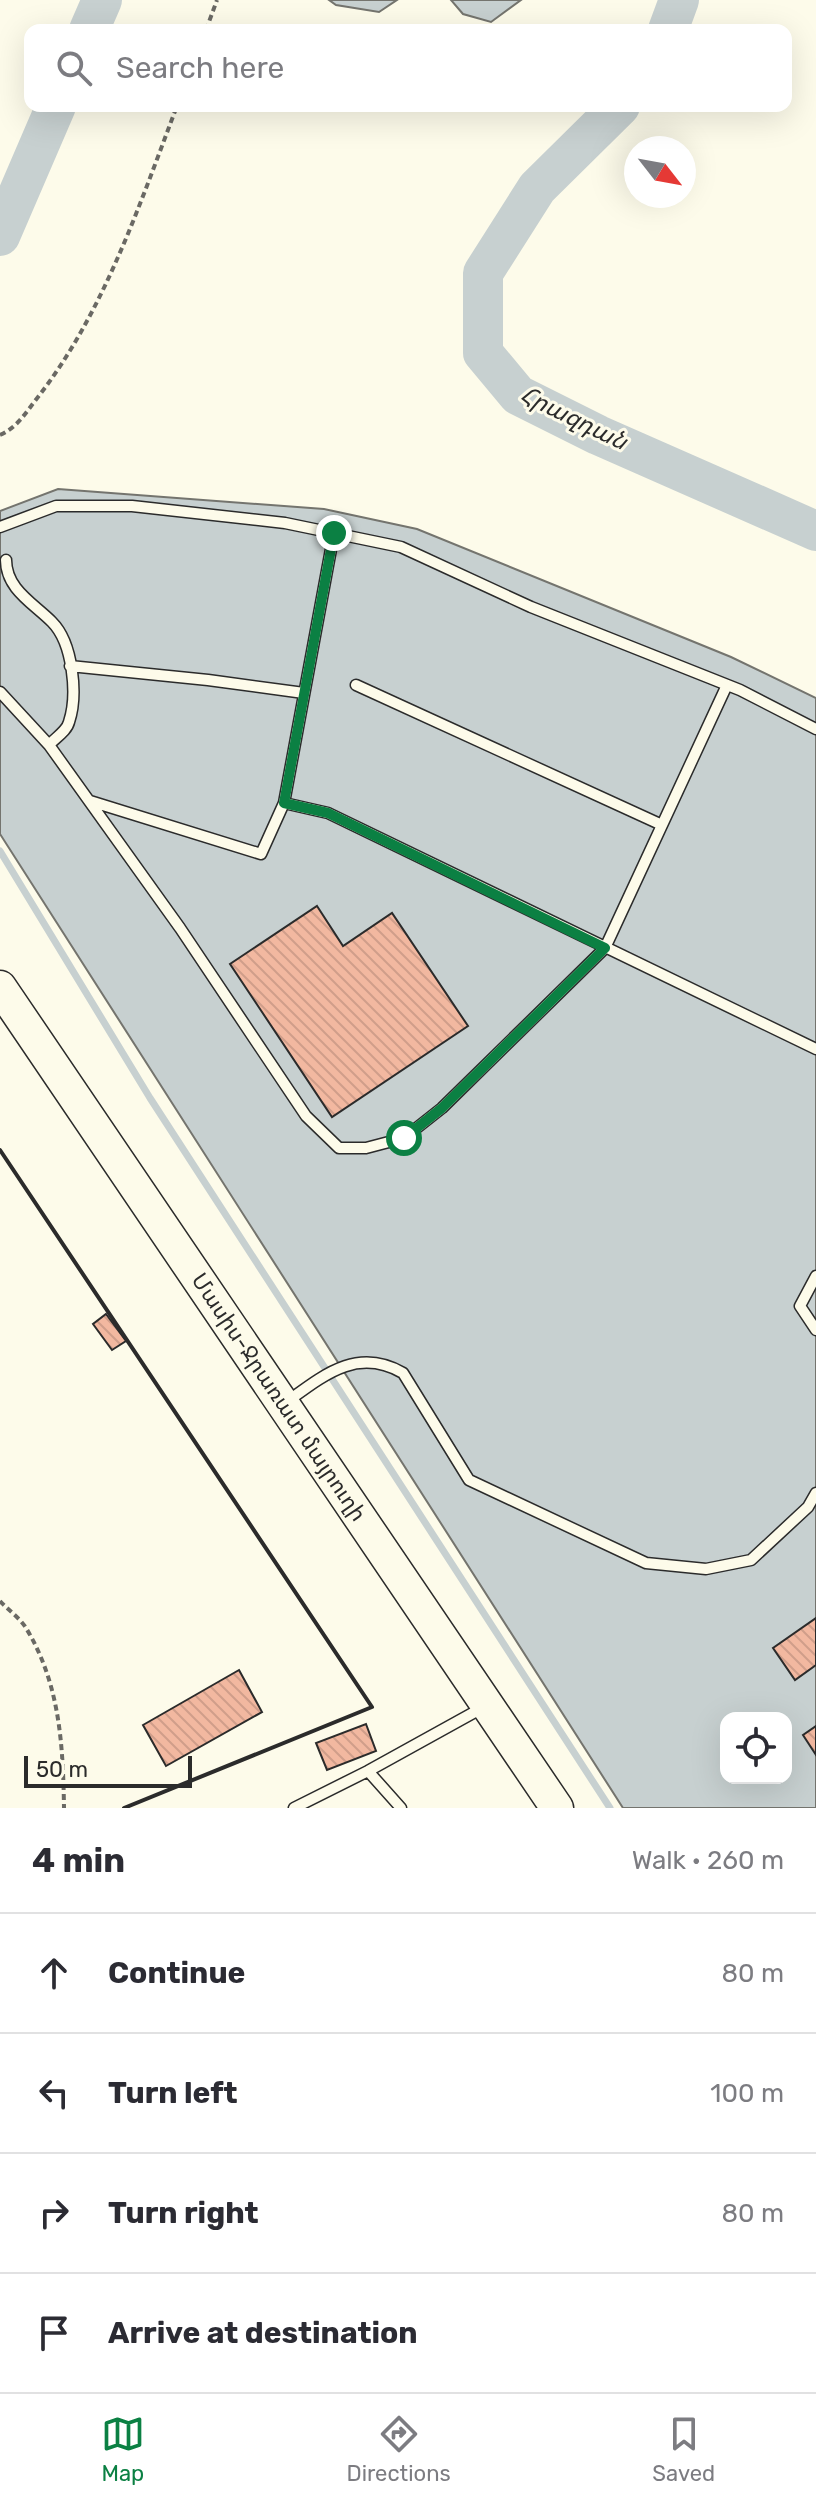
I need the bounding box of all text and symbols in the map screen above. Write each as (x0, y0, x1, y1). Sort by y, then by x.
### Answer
search box (24, 24, 792, 112)
icon: search (52, 46, 96, 90)
text: Search here (116, 50, 284, 86)
north arrow (624, 136, 696, 208)
water label: Հրազդան (516, 380, 633, 456)
route end (316, 515, 352, 551)
route start (386, 1120, 422, 1156)
street label: Մասիս-Ջրառատ մայրուղի (186, 1268, 372, 1526)
map controls (720, 1712, 792, 1784)
button: locate (720, 1712, 792, 1784)
scale bar (24, 1752, 192, 1788)
text: 50 m (36, 1756, 88, 1783)
text: 4 min (32, 1840, 125, 1881)
text: Walk · 260 m (632, 1845, 784, 1876)
icon: ahead (32, 1951, 76, 1995)
text: Continue (108, 1955, 245, 1991)
text: 80 m (721, 1958, 784, 1989)
icon: left (32, 2071, 76, 2115)
text: Turn left (108, 2075, 238, 2111)
text: 100 m (710, 2078, 784, 2109)
icon: right (32, 2191, 76, 2235)
text: Turn right (108, 2195, 259, 2231)
text: 80 m (721, 2198, 784, 2229)
icon: arrive (32, 2311, 76, 2355)
text: Arrive at destination (108, 2315, 418, 2351)
tab: Map (101, 2412, 145, 2487)
tab: Directions (346, 2412, 451, 2487)
tab: Saved (652, 2412, 715, 2487)

